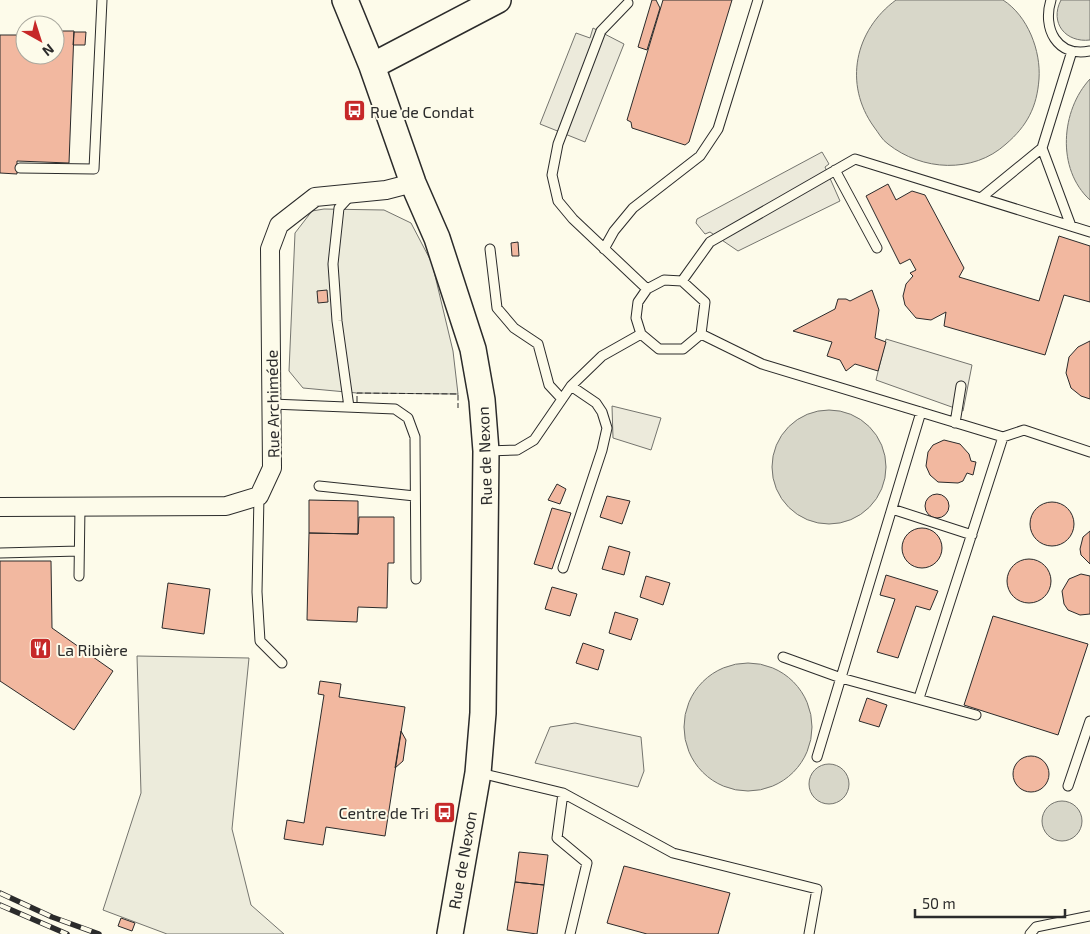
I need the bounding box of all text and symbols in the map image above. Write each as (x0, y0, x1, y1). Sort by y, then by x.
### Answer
north arrow (15, 15, 65, 65)
text: N (39, 41, 58, 60)
bus stop icon: Rue de Condat (342, 99, 366, 123)
place label: Rue de Condat (370, 102, 474, 121)
street label: Rue Archiméde (262, 350, 282, 458)
street label: Rue de Nexon (473, 406, 495, 506)
restaurant icon: La Ribière (29, 637, 53, 661)
place label: La Ribière (57, 640, 128, 659)
bus stop icon: Centre de Tri (433, 800, 457, 824)
place label: Centre de Tri (338, 803, 429, 822)
street label: Rue de Nexon (444, 810, 480, 910)
scale bar (915, 886, 1065, 918)
text: 50 m (922, 894, 956, 912)

